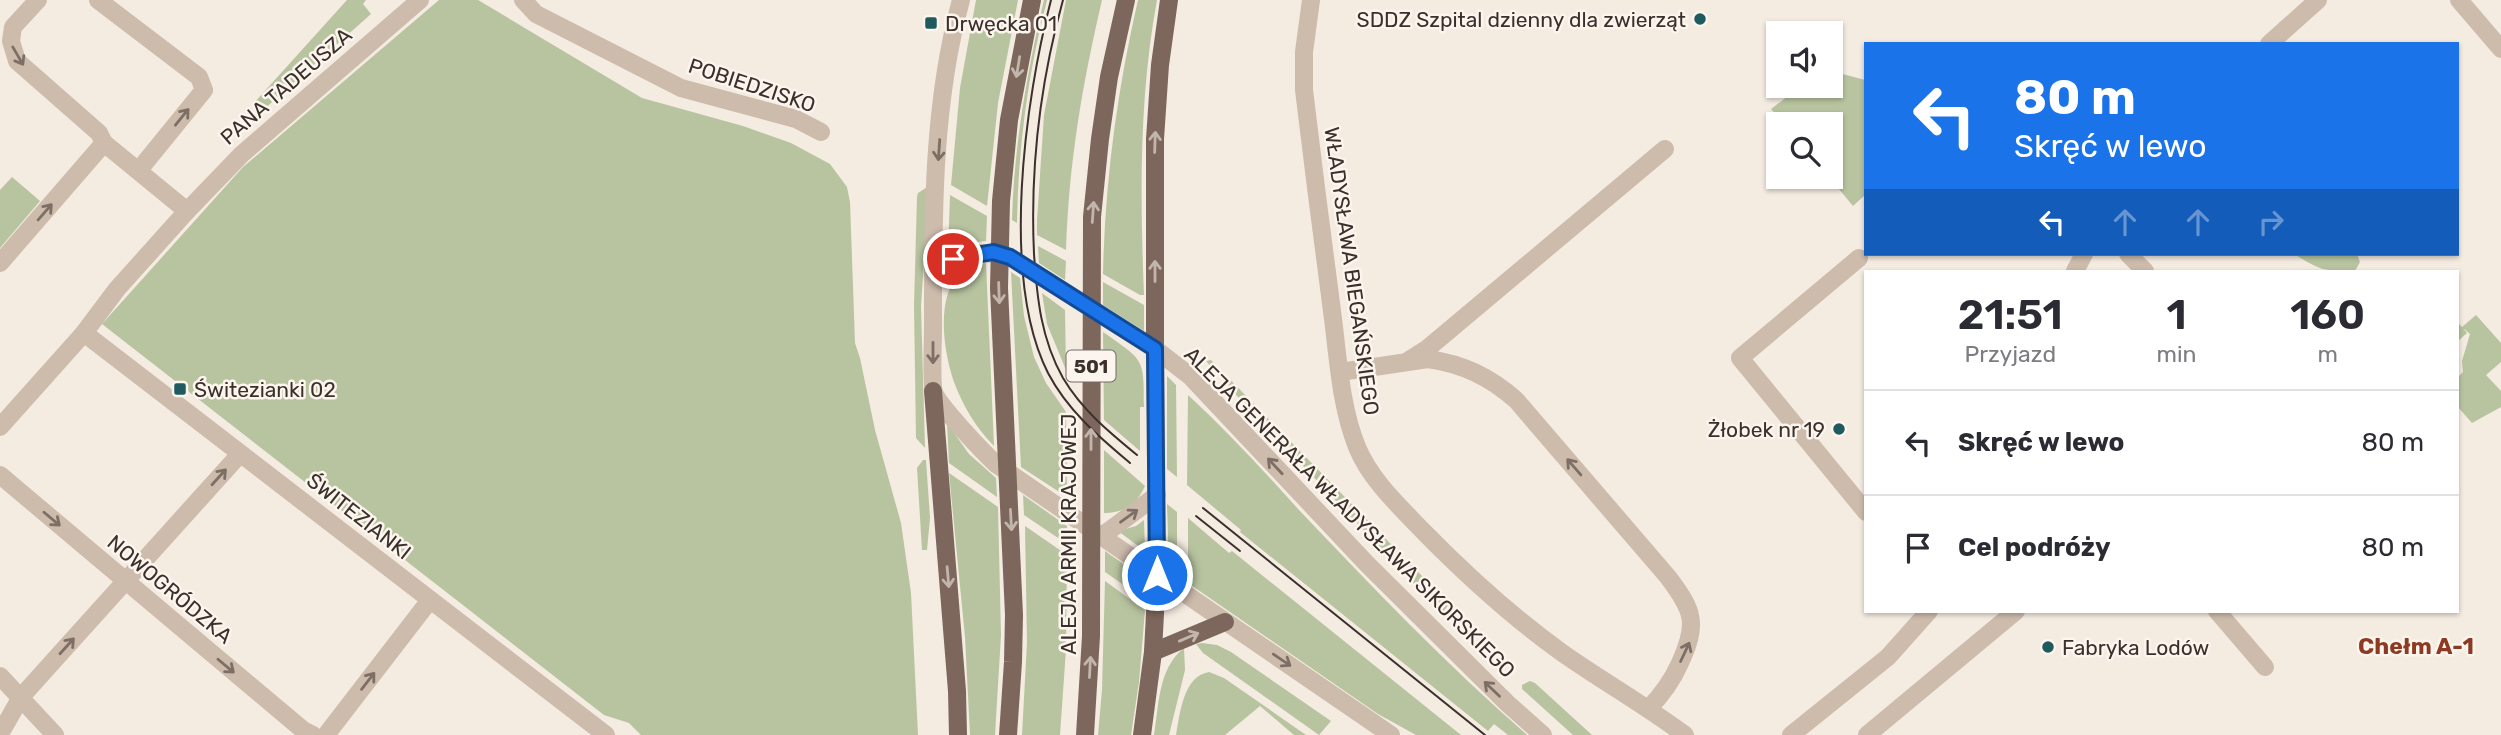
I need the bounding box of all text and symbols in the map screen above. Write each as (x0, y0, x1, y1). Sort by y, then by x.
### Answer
place label: SDDZ Szpital dzienny dla zwierząt (1357, 7, 1686, 32)
place label: Drwęcka 01 (945, 11, 1057, 36)
marker: SDDZ Szpital dzienny dla zwierząt (1692, 11, 1708, 27)
marker: Drwęcka 01 (923, 15, 939, 31)
map controls (1766, 21, 1843, 189)
button: sound (1766, 21, 1843, 98)
street label: PANA TADEUSZA (215, 22, 357, 150)
one-way arrow (11, 46, 25, 66)
street label: POBIEDZISKO (685, 53, 819, 117)
one-way arrow (1011, 55, 1024, 78)
text: 80 m (2014, 68, 2136, 126)
icon: left (1899, 70, 1990, 161)
one-way arrow (174, 109, 189, 127)
button: search (1766, 112, 1843, 189)
street label: WŁADYSŁAWA BIEGAŃSKIEGO (1319, 125, 1385, 417)
text: Skręć w lewo (2014, 127, 2207, 165)
one-way arrow (1148, 130, 1162, 153)
one-way arrow (932, 138, 945, 160)
one-way arrow (1087, 201, 1100, 224)
one-way arrow (37, 203, 53, 221)
icon: left (2033, 203, 2071, 241)
icon: ahead (2106, 203, 2144, 241)
icon: ahead (2179, 203, 2217, 241)
icon: right (2252, 203, 2290, 241)
pin (923, 229, 983, 289)
icon: arrive (934, 240, 972, 278)
one-way arrow (1148, 260, 1162, 283)
one-way arrow (993, 281, 1006, 304)
text: 21:51 (1958, 290, 2063, 340)
text: 1 (2166, 290, 2187, 340)
text: 160 (2290, 290, 2365, 340)
text: Przyjazd (1964, 340, 2056, 368)
text: min (2156, 340, 2196, 368)
text: m (2317, 340, 2338, 368)
street label: ALEJA GENERAŁA WŁADYSŁAWA SIKORSKIEGO (1179, 341, 1521, 683)
one-way arrow (926, 342, 940, 365)
road number: 501 (1066, 350, 1116, 382)
place label: Świtezianki 02 (194, 377, 336, 402)
marker: Świtezianki 02 (172, 381, 188, 397)
street label: ALEJA ARMII KRAJOWEJ (1056, 413, 1081, 655)
place label: Żłobek nr 19 (1708, 417, 1825, 442)
marker: Żłobek nr 19 (1831, 421, 1847, 437)
icon: left (1899, 424, 1937, 462)
text: Skręć w lewo (1958, 427, 2124, 458)
text: 80 m (2361, 427, 2424, 458)
one-way arrow (1084, 428, 1098, 451)
one-way arrow (1266, 458, 1283, 475)
one-way arrow (1566, 458, 1582, 476)
street label: ŚWITEZIANKI (302, 467, 416, 565)
one-way arrow (211, 468, 227, 486)
one-way arrow (1120, 508, 1138, 523)
one-way arrow (1005, 509, 1018, 531)
one-way arrow (43, 511, 61, 527)
street label: NOWOGRÓDZKA (102, 529, 238, 649)
icon: arrive (1899, 529, 1937, 567)
text: Cel podróży (1958, 532, 2111, 563)
text: 80 m (2361, 532, 2424, 563)
position arrow (1120, 538, 1194, 612)
one-way arrow (942, 565, 955, 588)
one-way arrow (1178, 629, 1199, 642)
district label: Chełm A-1 (2358, 632, 2474, 660)
place label: Fabryka Lodów (2062, 635, 2210, 660)
one-way arrow (59, 638, 75, 656)
marker: Fabryka Lodów (2040, 639, 2056, 655)
one-way arrow (1679, 642, 1692, 663)
one-way arrow (1272, 653, 1291, 668)
one-way arrow (1083, 656, 1096, 679)
one-way arrow (217, 658, 235, 674)
one-way arrow (360, 672, 375, 691)
one-way arrow (1484, 681, 1501, 698)

